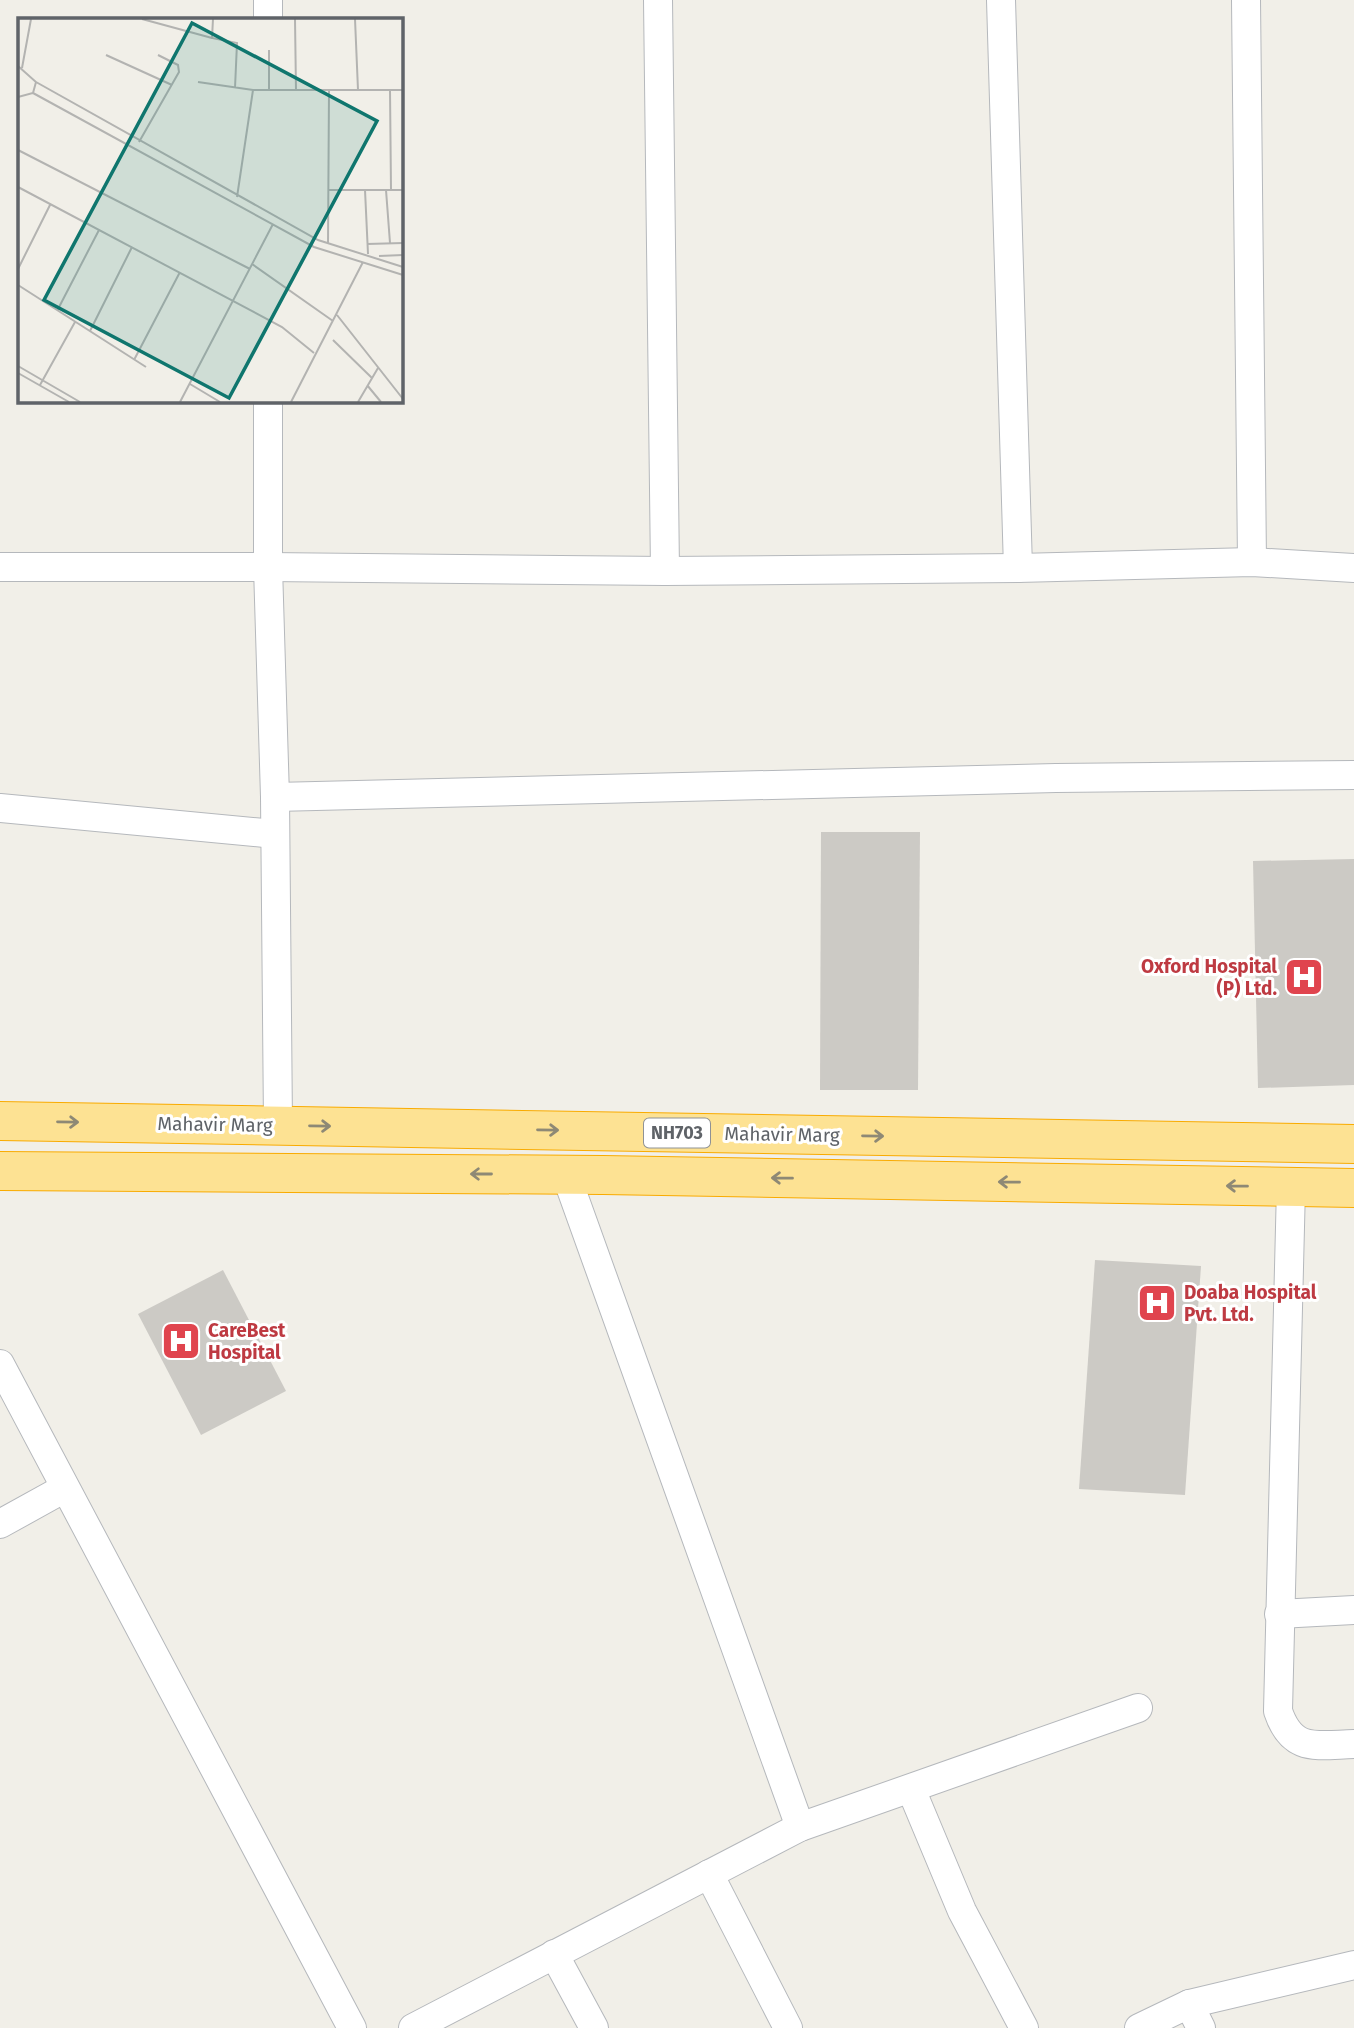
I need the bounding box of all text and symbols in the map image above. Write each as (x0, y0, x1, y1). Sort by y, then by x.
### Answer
inset map (18, 18, 402, 402)
place label: Oxford Hospital (P) Ltd. (1141, 955, 1277, 1000)
hospital icon: Oxford Hospital (P) Ltd. (1283, 956, 1325, 998)
street label: Mahavir Marg (157, 1112, 273, 1137)
one-way arrow (56, 1115, 79, 1129)
road number: NH703 (644, 1118, 710, 1148)
one-way arrow (308, 1119, 331, 1133)
street label: Mahavir Marg (724, 1122, 840, 1147)
one-way arrow (536, 1123, 559, 1137)
one-way arrow (861, 1129, 884, 1143)
one-way arrow (470, 1167, 493, 1181)
one-way arrow (771, 1171, 794, 1185)
one-way arrow (998, 1175, 1021, 1189)
one-way arrow (1226, 1179, 1249, 1193)
place label: Doaba Hospital Pvt. Ltd. (1184, 1281, 1317, 1326)
hospital icon: Doaba Hospital Pvt. Ltd. (1136, 1282, 1178, 1324)
place label: CareBest Hospital (208, 1319, 286, 1364)
hospital icon: CareBest Hospital (160, 1320, 202, 1362)

